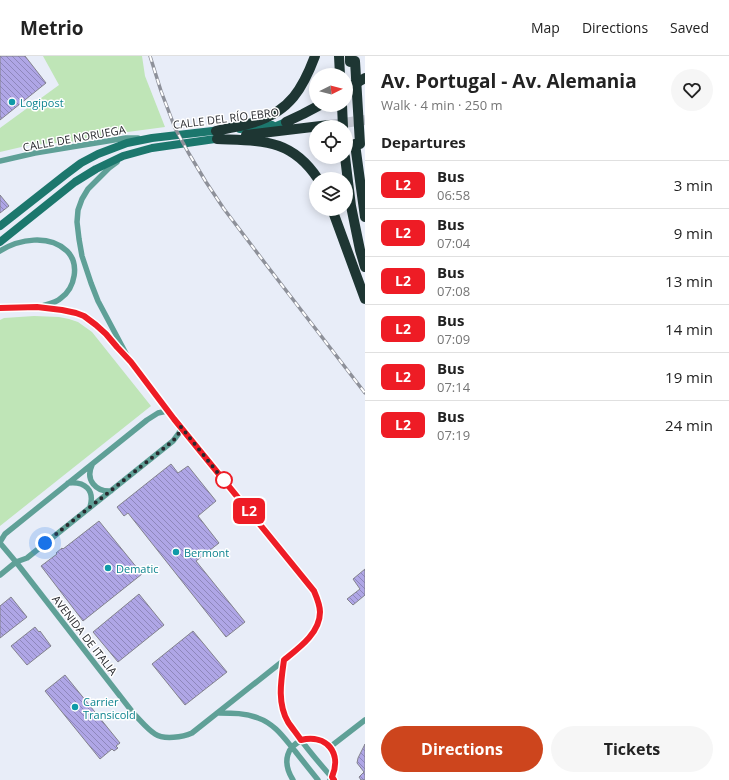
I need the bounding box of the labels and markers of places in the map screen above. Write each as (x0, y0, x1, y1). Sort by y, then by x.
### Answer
place label: Logipost (20, 95, 64, 110)
marker: Logipost (7, 97, 17, 107)
unlabelled marker (215, 471, 233, 489)
place label: Bermont (184, 545, 229, 560)
marker: Bermont (171, 547, 181, 557)
place label: Dematic (116, 561, 158, 576)
marker: Dematic (103, 563, 113, 573)
place label: Carrier Transicold (83, 694, 136, 722)
marker: Carrier Transicold (70, 702, 80, 712)

